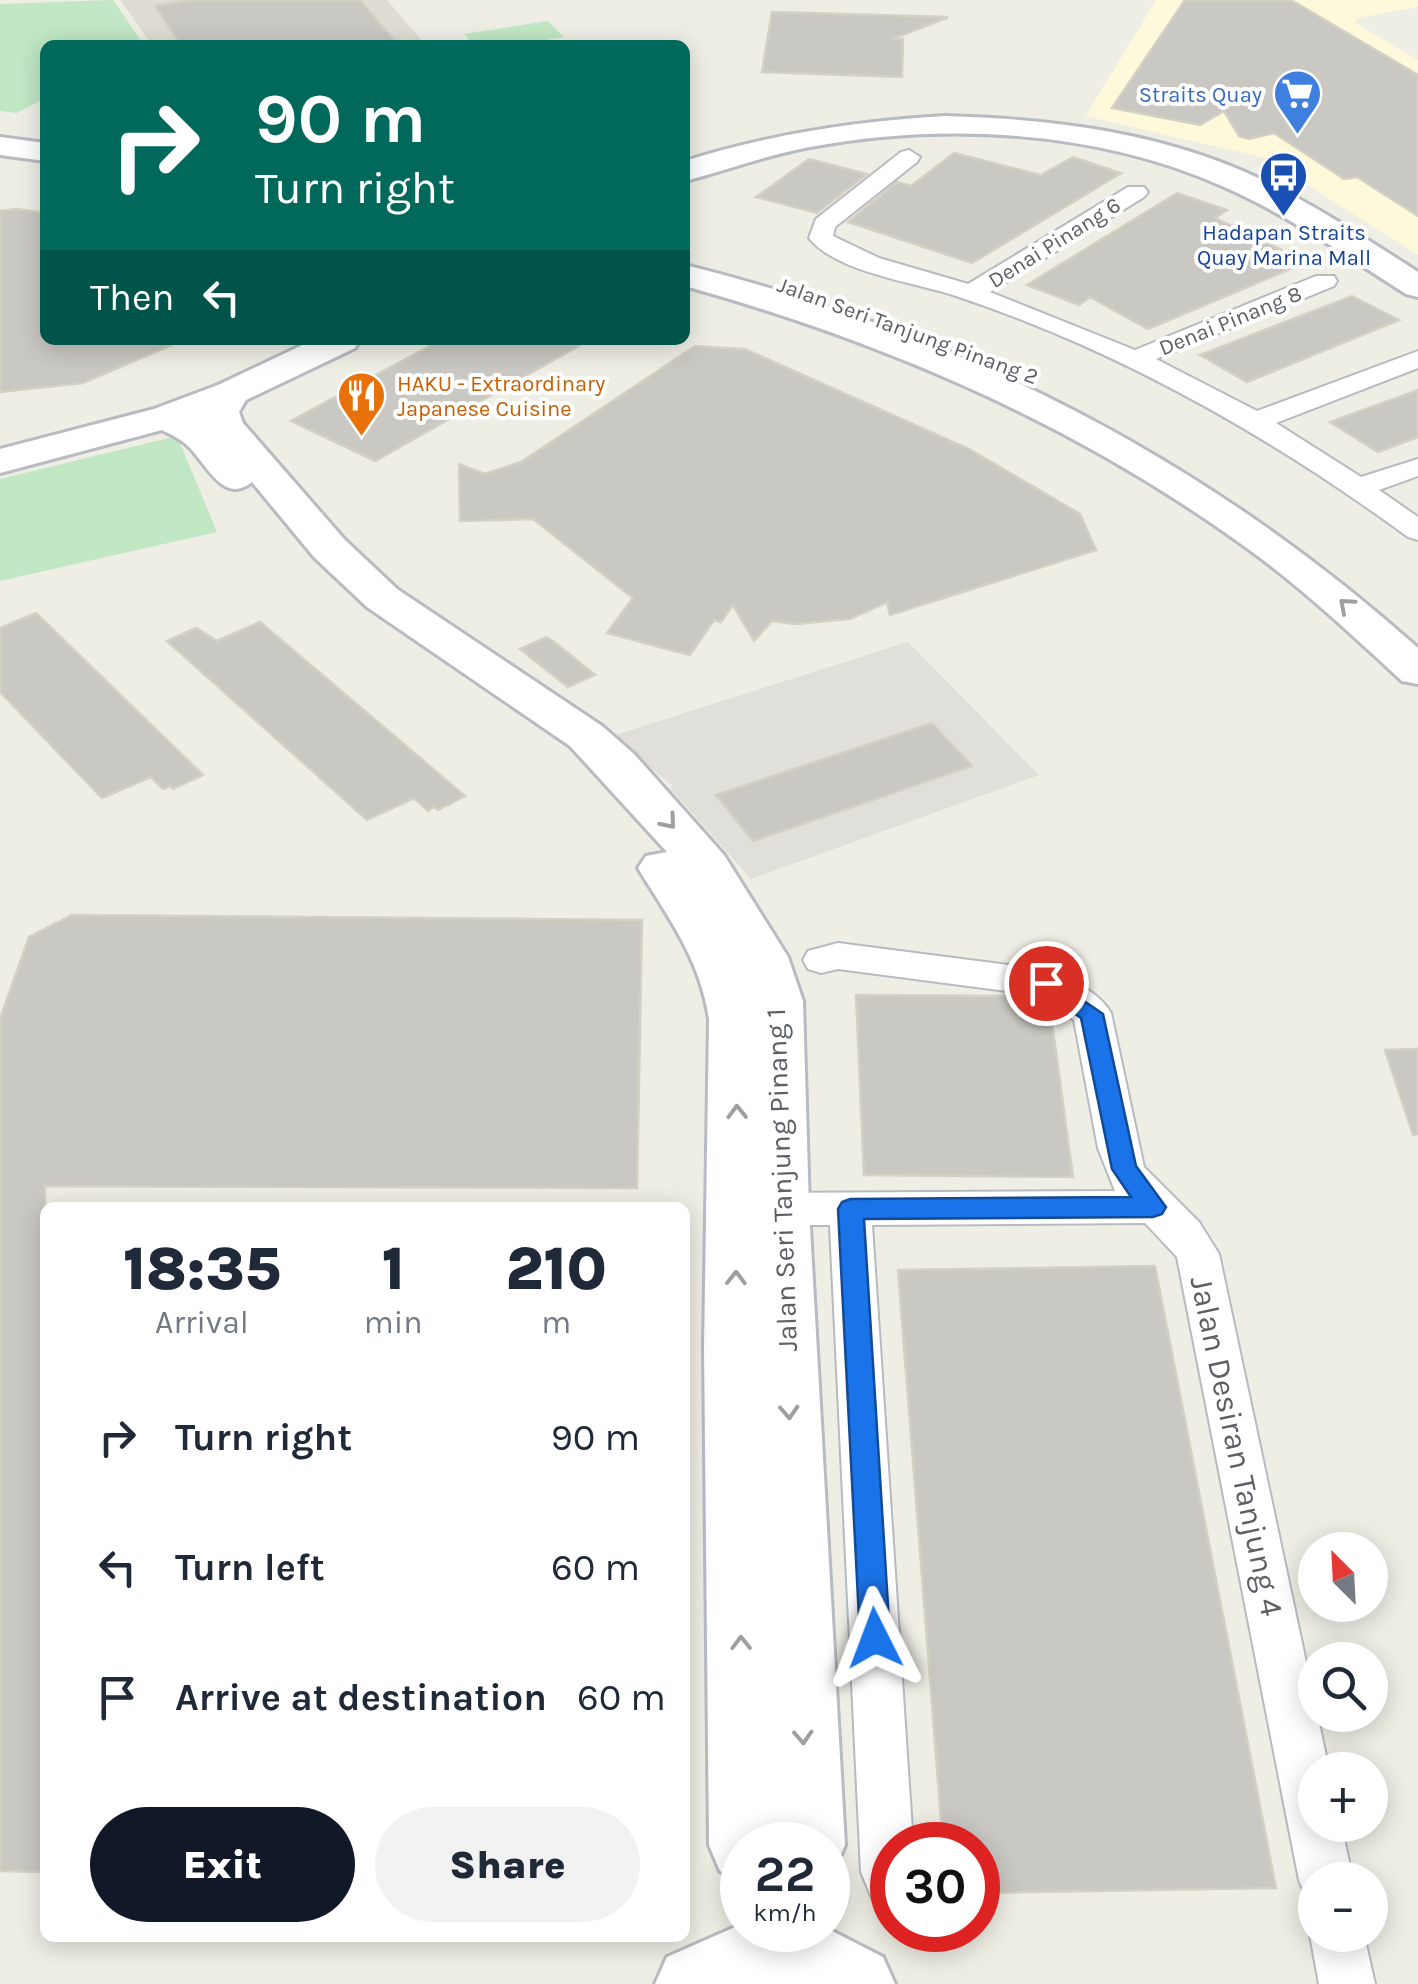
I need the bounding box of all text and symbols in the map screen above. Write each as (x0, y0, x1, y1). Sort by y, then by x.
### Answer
supermarket icon: Straits Quay (1271, 68, 1323, 136)
text: 90 m (255, 78, 426, 160)
icon: right (90, 80, 220, 210)
place label: Straits Quay (1139, 82, 1262, 108)
bus stop icon: Hadapan Straits Quay Marina Mall (1258, 150, 1310, 218)
text: Turn right (255, 162, 455, 214)
street label: Denai Pinang 6 (984, 192, 1125, 294)
place label: Hadapan Straits Quay Marina Mall (1197, 220, 1371, 271)
icon: left (194, 270, 249, 325)
street label: Jalan Seri Tanjung Pinang 2 (774, 272, 1042, 390)
text: Then (90, 275, 174, 320)
street label: Denai Pinang 8 (1155, 280, 1306, 361)
restaurant icon: HAKU - Extraordinary Japanese Cuisine (336, 370, 388, 438)
place label: HAKU - Extraordinary Japanese Cuisine (397, 371, 605, 422)
one-way arrow (1339, 599, 1358, 617)
one-way arrow (657, 810, 675, 829)
pin (1004, 941, 1089, 1026)
icon: arrive (1019, 956, 1074, 1011)
street label: Jalan Seri Tanjung Pinang 1 (759, 1008, 804, 1352)
one-way arrow (726, 1103, 748, 1118)
text: 18:35 (123, 1234, 281, 1304)
text: 1 (382, 1234, 405, 1304)
text: 210 (506, 1234, 607, 1304)
one-way arrow (726, 1269, 747, 1285)
street label: Jalan Desiran Tanjung 4 (1182, 1273, 1291, 1620)
text: Arrival (155, 1304, 249, 1341)
text: min (364, 1304, 423, 1341)
text: m (541, 1304, 571, 1341)
one-way arrow (778, 1405, 799, 1421)
icon: right (90, 1410, 145, 1465)
text: Turn right (175, 1415, 352, 1460)
text: 90 m (551, 1415, 640, 1460)
north arrow (1298, 1532, 1388, 1622)
map controls (1298, 1532, 1388, 1952)
icon: left (90, 1540, 145, 1595)
text: Turn left (175, 1545, 325, 1590)
text: 60 m (551, 1545, 640, 1590)
position arrow (823, 1586, 927, 1690)
one-way arrow (731, 1634, 752, 1650)
button: search (1298, 1642, 1388, 1732)
icon: arrive (90, 1670, 145, 1725)
text: Arrive at destination (175, 1675, 547, 1720)
text: 60 m (577, 1675, 666, 1720)
one-way arrow (792, 1729, 813, 1745)
button: + (1298, 1752, 1388, 1842)
button: Exit (90, 1807, 355, 1922)
button: Share (375, 1807, 640, 1922)
speed limit sign: 30 (870, 1822, 1000, 1952)
text: 22 (755, 1845, 815, 1904)
button: − (1298, 1862, 1388, 1952)
text: km/h (753, 1898, 817, 1927)

